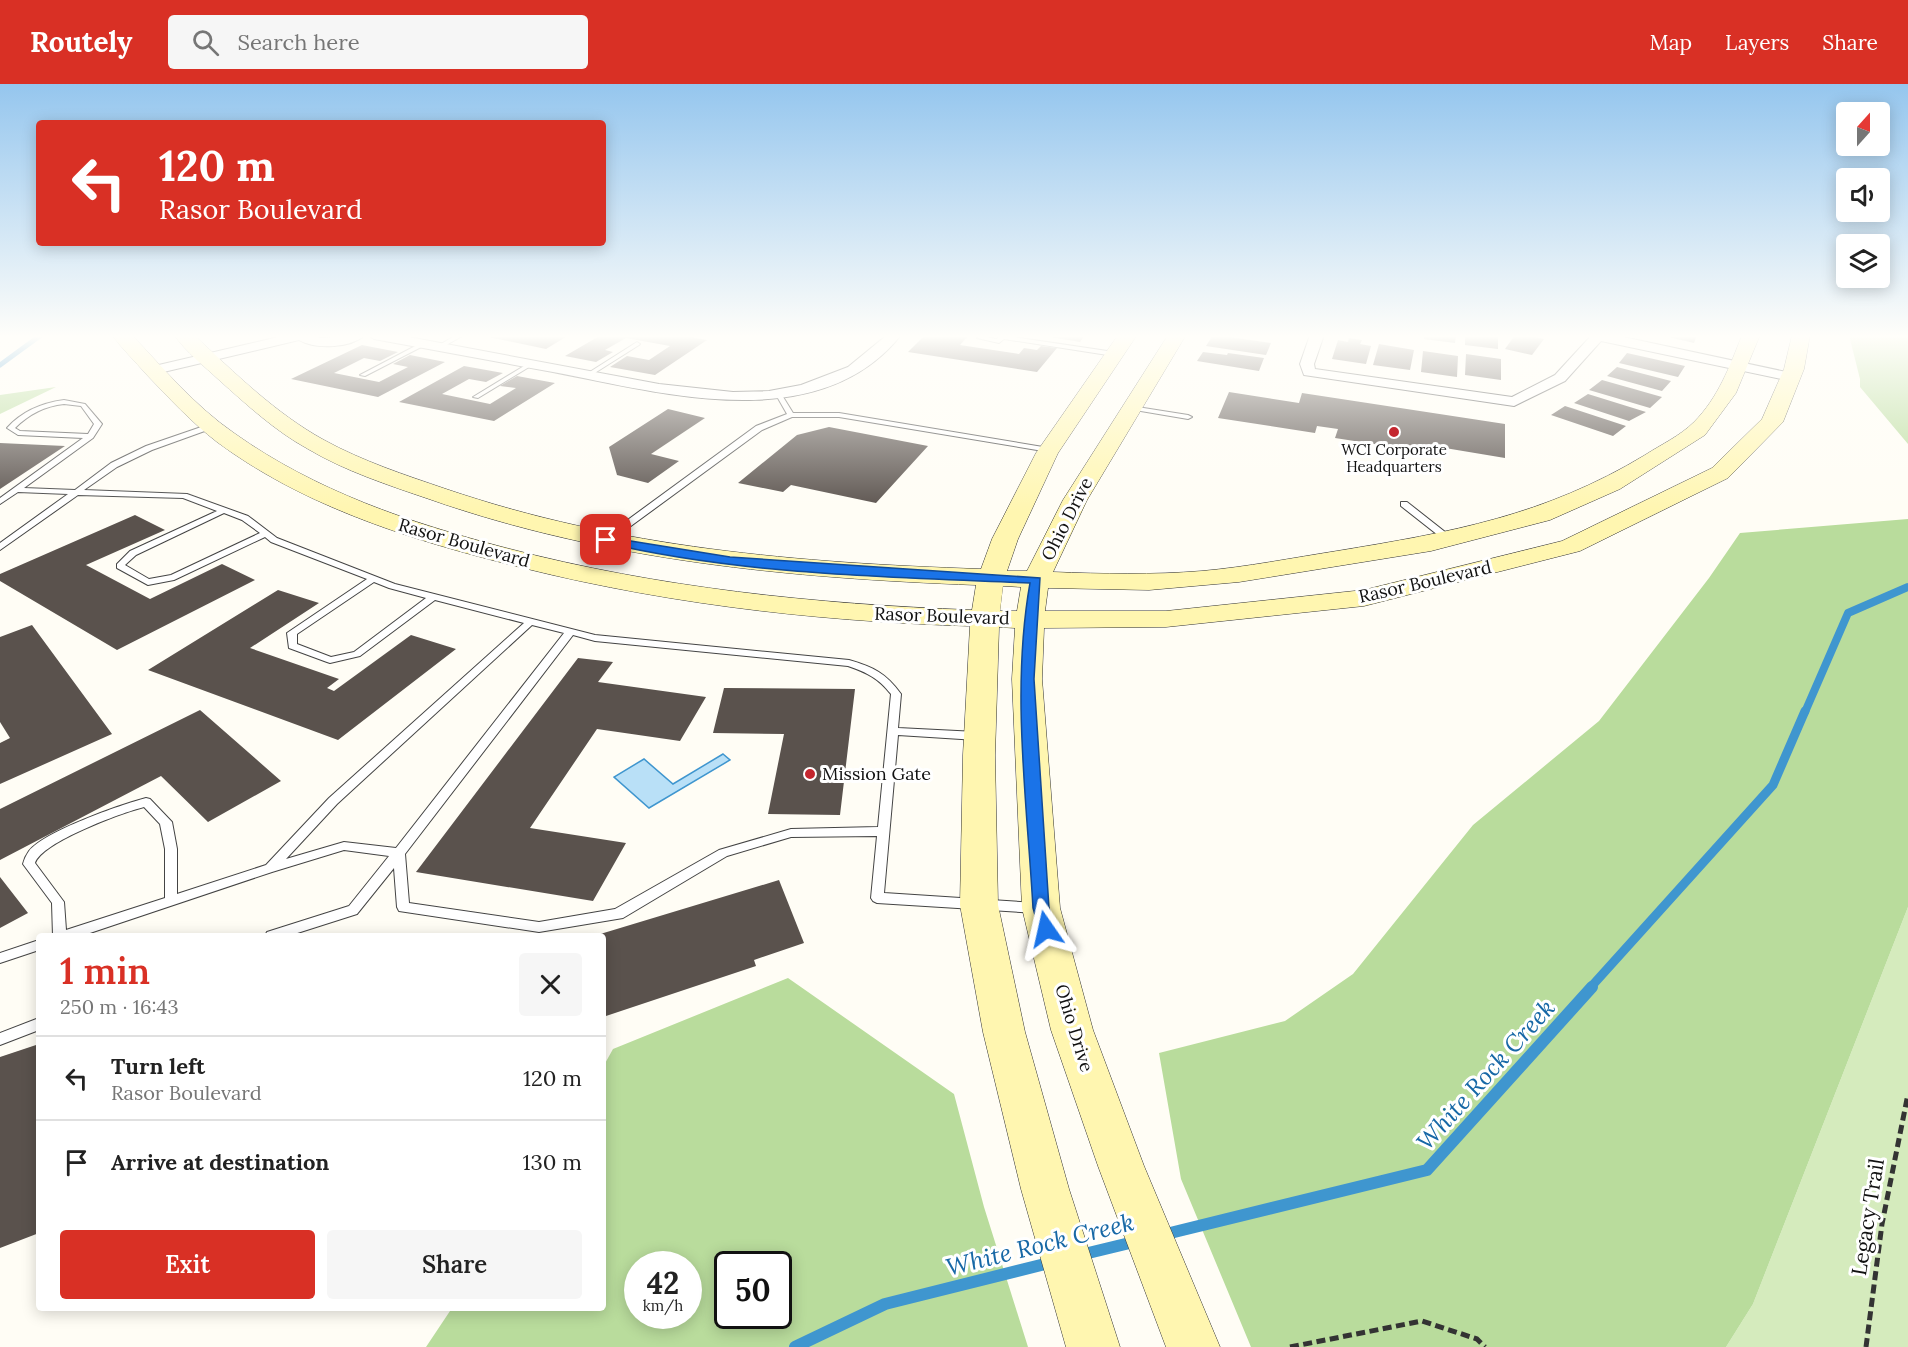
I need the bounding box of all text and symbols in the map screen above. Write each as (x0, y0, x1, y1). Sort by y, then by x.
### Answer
search box (168, 15, 588, 69)
text: Routely (30, 24, 132, 60)
icon: search (189, 26, 222, 59)
text: Search here (237, 28, 360, 56)
text: Map (1649, 29, 1692, 56)
text: Layers (1725, 29, 1789, 56)
text: Share (1822, 29, 1878, 56)
north arrow (1836, 102, 1890, 156)
map controls (1836, 102, 1890, 288)
text: 120 m (159, 139, 275, 193)
icon: left (60, 144, 138, 222)
button: sound (1836, 168, 1890, 222)
text: Rasor Boulevard (159, 192, 362, 226)
button: layers (1836, 234, 1890, 288)
marker: WCI Corporate Headquarters (1387, 425, 1401, 439)
place label: WCI Corporate Headquarters (1341, 440, 1447, 476)
street label: Ohio Drive (1036, 473, 1097, 564)
street label: Rasor Boulevard (396, 513, 533, 572)
pin (580, 514, 631, 565)
icon: arrive (589, 523, 622, 556)
street label: Rasor Boulevard (1356, 555, 1494, 608)
street label: Rasor Boulevard (874, 602, 1010, 629)
place label: Mission Gate (822, 762, 931, 785)
marker: Mission Gate (803, 767, 817, 781)
position arrow (1014, 897, 1078, 961)
text: 1 min (60, 948, 150, 994)
button: close (519, 953, 582, 1016)
street label: Ohio Drive (1050, 981, 1099, 1075)
water label: White Rock Creek (1410, 993, 1562, 1157)
text: 250 m · 16:43 (60, 994, 179, 1019)
text: Turn left (111, 1052, 205, 1080)
icon: left (60, 1062, 93, 1095)
text: 120 m (523, 1064, 582, 1092)
text: Rasor Boulevard (111, 1080, 262, 1105)
icon: arrive (60, 1146, 93, 1179)
text: Arrive at destination (111, 1148, 329, 1176)
text: 130 m (523, 1148, 582, 1176)
street label: Legacy Trail (1845, 1156, 1890, 1277)
water label: White Rock Creek (943, 1206, 1137, 1283)
button: Exit (60, 1230, 315, 1299)
button: Share (327, 1230, 582, 1299)
speed limit sign: 50 (714, 1251, 792, 1329)
text: 42 (647, 1264, 679, 1302)
text: km/h (643, 1296, 683, 1315)

